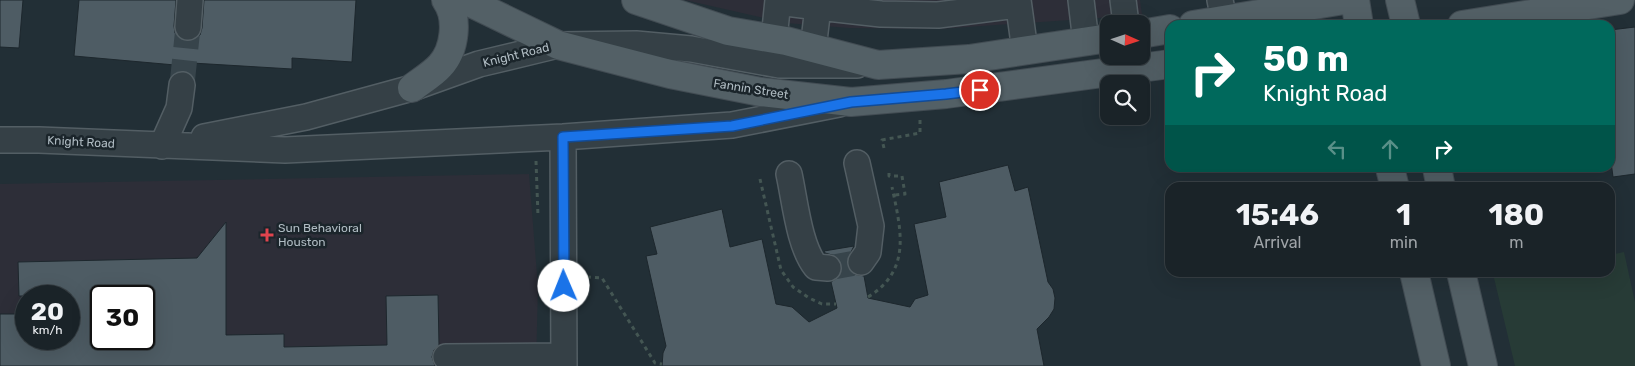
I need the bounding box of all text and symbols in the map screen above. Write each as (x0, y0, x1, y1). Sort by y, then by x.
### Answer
north arrow (1100, 15, 1150, 65)
map controls (1100, 15, 1150, 125)
text: 50 m (1263, 38, 1349, 80)
street label: Knight Road (481, 40, 551, 70)
icon: right (1180, 40, 1245, 105)
pin (959, 69, 1001, 111)
button: search (1100, 75, 1150, 125)
street label: Fannin Street (713, 76, 790, 102)
icon: arrive (966, 76, 994, 104)
text: Knight Road (1263, 80, 1387, 107)
street label: Knight Road (47, 133, 115, 151)
icon: left (1323, 135, 1351, 163)
icon: ahead (1376, 135, 1404, 163)
icon: right (1429, 135, 1457, 163)
text: 15:46 (1236, 197, 1319, 233)
text: 1 (1396, 197, 1411, 233)
text: 180 (1489, 197, 1544, 233)
place label: Sun Behavioral Houston (278, 221, 362, 249)
marker: Sun Behavioral Houston (260, 228, 274, 242)
text: Arrival (1253, 233, 1301, 252)
text: min (1390, 233, 1418, 252)
text: m (1509, 233, 1523, 252)
position arrow (537, 259, 589, 311)
speed limit sign: 30 (90, 285, 155, 350)
text: 20 (31, 297, 64, 326)
text: km/h (33, 323, 62, 337)

